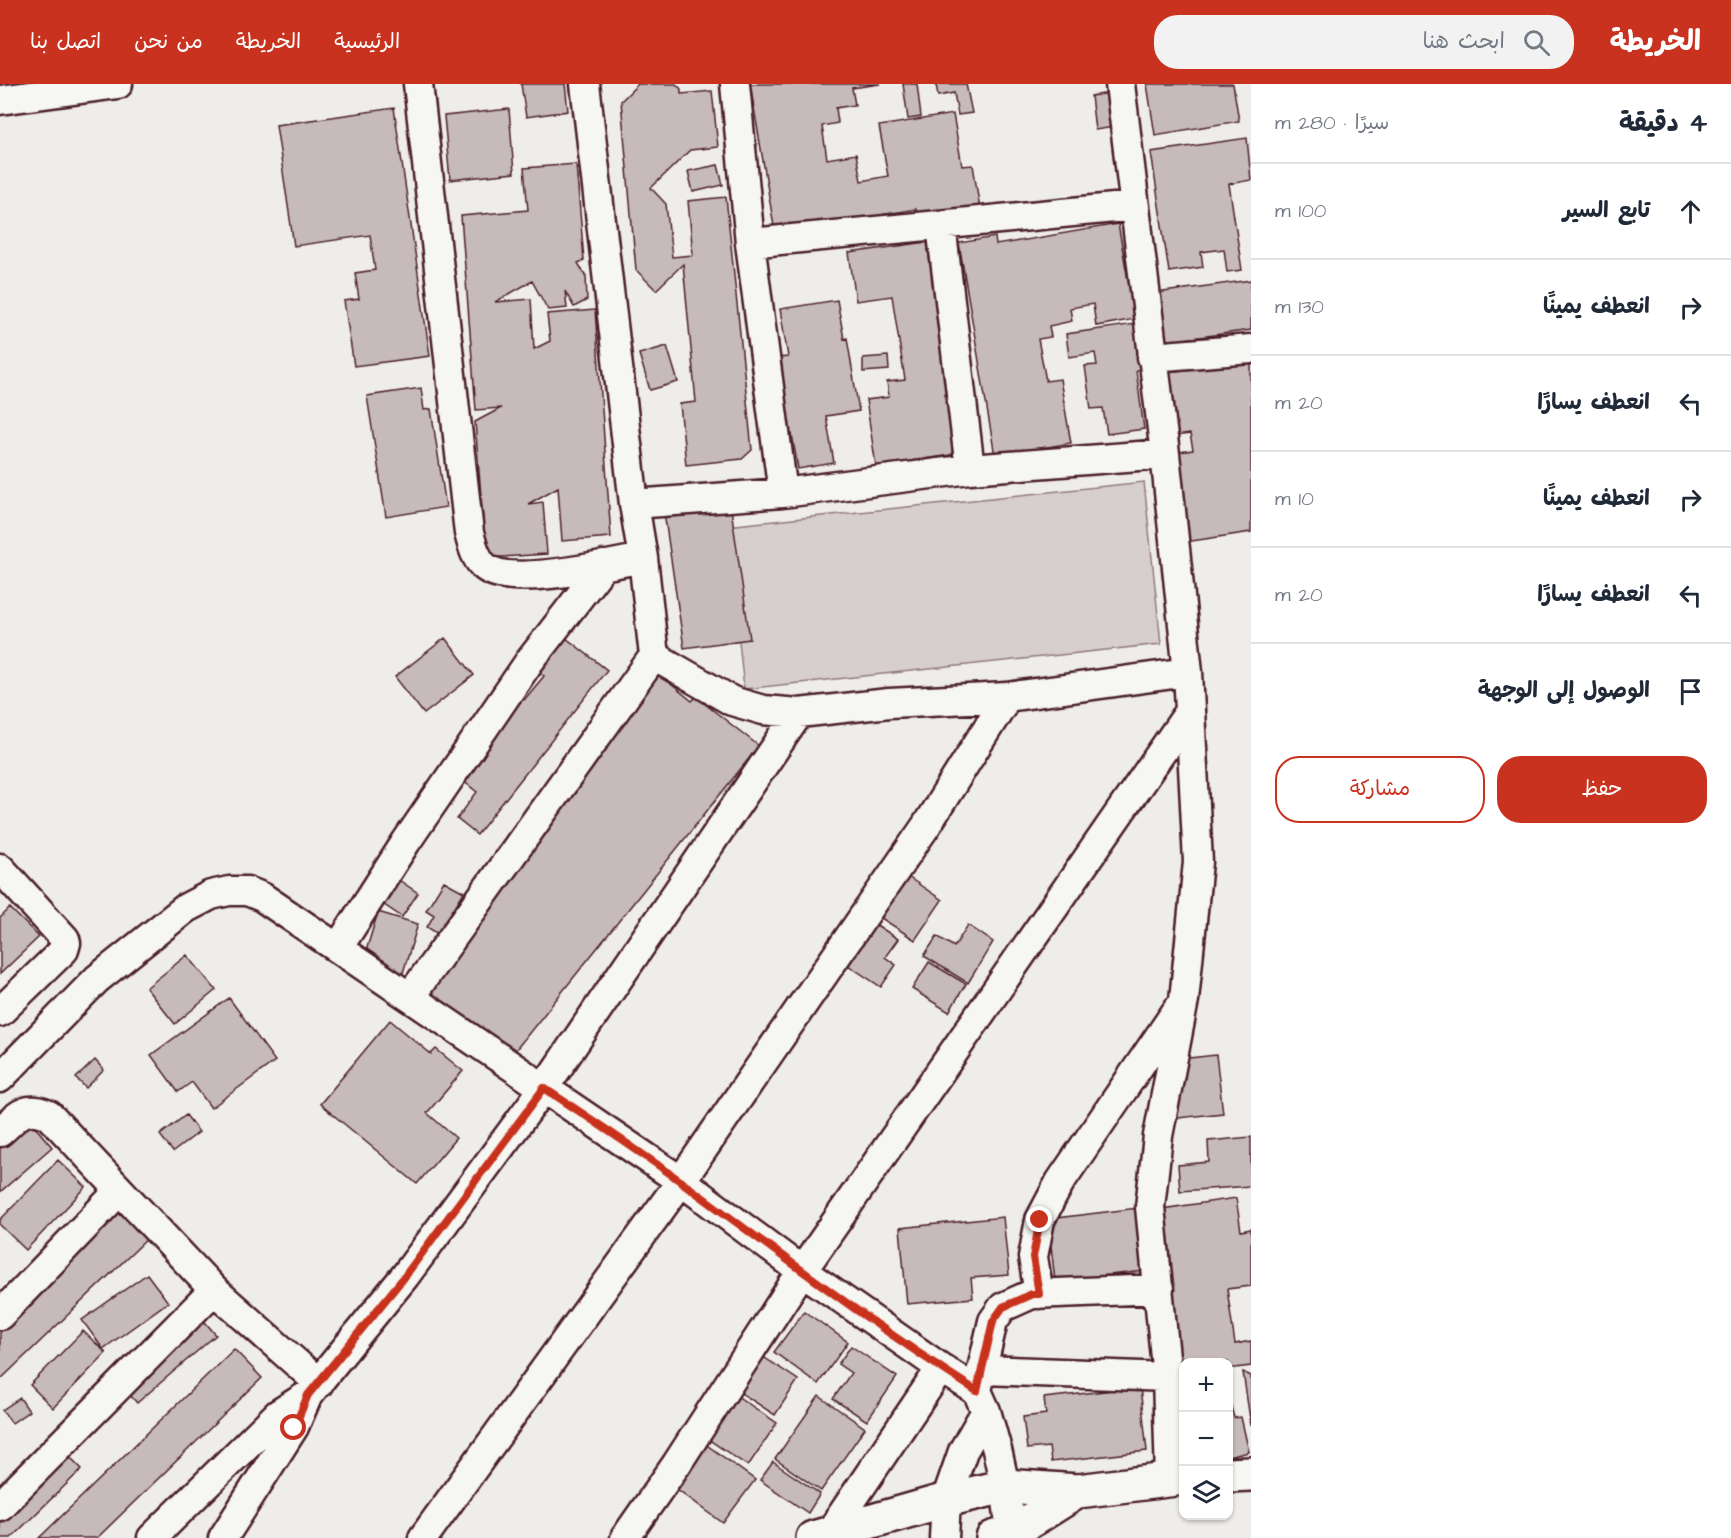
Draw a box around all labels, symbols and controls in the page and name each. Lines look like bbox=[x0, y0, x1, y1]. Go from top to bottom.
search box bbox=[1154, 15, 1574, 69]
text: الخريطة bbox=[1610, 22, 1701, 61]
text: ابحث هنا bbox=[1423, 26, 1505, 57]
icon: search bbox=[1520, 26, 1553, 59]
text: اتصل بنا bbox=[30, 27, 101, 56]
text: من نحن bbox=[134, 27, 203, 56]
text: الخريطة bbox=[236, 27, 301, 56]
text: الرئيسية bbox=[334, 27, 400, 56]
text: 4 دقيقة bbox=[1619, 105, 1707, 141]
text: سيرًا · 280 m bbox=[1275, 109, 1389, 137]
text: تابع السير bbox=[1563, 195, 1650, 226]
icon: ahead bbox=[1674, 195, 1707, 228]
text: 100 m bbox=[1275, 197, 1326, 225]
text: انعطف يمينًا bbox=[1543, 291, 1650, 322]
icon: right bbox=[1674, 291, 1707, 324]
text: 130 m bbox=[1275, 293, 1324, 321]
text: انعطف يسارًا bbox=[1537, 387, 1650, 418]
icon: left bbox=[1674, 387, 1707, 420]
text: 20 m bbox=[1275, 389, 1323, 417]
text: انعطف يمينًا bbox=[1543, 483, 1650, 514]
icon: right bbox=[1674, 483, 1707, 516]
text: 10 m bbox=[1275, 485, 1314, 513]
text: انعطف يسارًا bbox=[1537, 579, 1650, 610]
icon: left bbox=[1674, 579, 1707, 612]
text: 20 m bbox=[1275, 581, 1323, 609]
text: الوصول إلى الوجهة bbox=[1478, 675, 1650, 706]
icon: arrive bbox=[1674, 675, 1707, 708]
button: مشاركة bbox=[1275, 756, 1485, 823]
button: حفظ bbox=[1497, 756, 1707, 823]
route end bbox=[1026, 1206, 1052, 1232]
map controls bbox=[1179, 1358, 1233, 1520]
button: + bbox=[1179, 1358, 1233, 1412]
button: − bbox=[1179, 1412, 1233, 1466]
route start bbox=[280, 1414, 306, 1440]
button: layers bbox=[1179, 1466, 1233, 1520]

